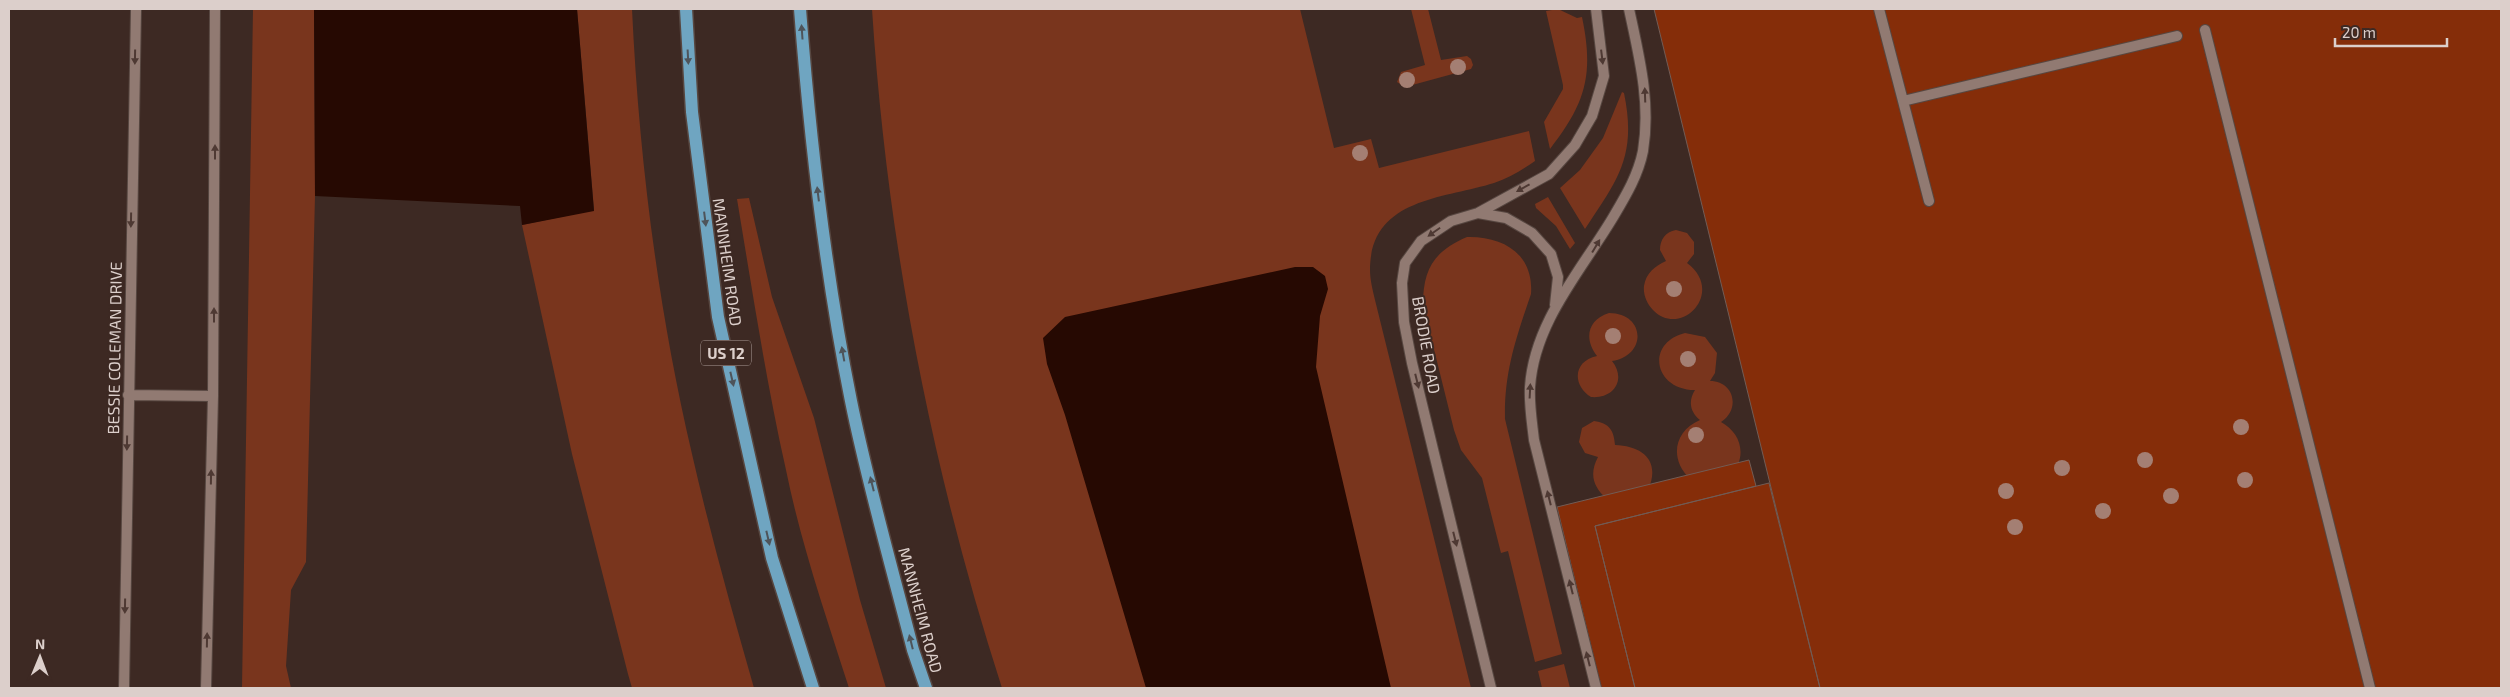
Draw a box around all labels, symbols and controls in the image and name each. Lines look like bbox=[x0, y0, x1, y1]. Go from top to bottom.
scale bar bbox=[2335, 15, 2448, 47]
text: 20 m bbox=[2342, 23, 2376, 41]
one-way arrow bbox=[798, 24, 806, 40]
one-way arrow bbox=[1598, 49, 1606, 65]
one-way arrow bbox=[131, 50, 139, 66]
one-way arrow bbox=[685, 50, 693, 66]
one-way arrow bbox=[1641, 87, 1649, 103]
one-way arrow bbox=[211, 144, 219, 160]
one-way arrow bbox=[1516, 184, 1531, 192]
one-way arrow bbox=[814, 185, 822, 201]
street label: MANNHEIM ROAD bbox=[710, 197, 746, 327]
one-way arrow bbox=[702, 211, 710, 227]
one-way arrow bbox=[127, 212, 135, 228]
one-way arrow bbox=[1427, 227, 1441, 237]
one-way arrow bbox=[1591, 239, 1600, 252]
street label: BESSIE COLEMAN DRIVE bbox=[103, 262, 125, 434]
street label: BRODIE ROAD bbox=[1409, 295, 1445, 395]
one-way arrow bbox=[210, 306, 218, 322]
road number: US 12 bbox=[701, 340, 751, 366]
one-way arrow bbox=[838, 346, 846, 362]
one-way arrow bbox=[728, 372, 736, 387]
one-way arrow bbox=[1413, 373, 1421, 388]
one-way arrow bbox=[1526, 383, 1534, 399]
one-way arrow bbox=[123, 436, 131, 452]
one-way arrow bbox=[207, 469, 215, 485]
one-way arrow bbox=[867, 477, 875, 492]
one-way arrow bbox=[1545, 491, 1553, 506]
one-way arrow bbox=[764, 530, 772, 545]
one-way arrow bbox=[1451, 531, 1459, 546]
street label: MANNHEIM ROAD bbox=[895, 545, 947, 675]
one-way arrow bbox=[1567, 580, 1575, 595]
one-way arrow bbox=[121, 598, 129, 614]
one-way arrow bbox=[203, 631, 211, 647]
north arrow bbox=[15, 632, 65, 682]
text: N bbox=[35, 635, 45, 652]
one-way arrow bbox=[906, 635, 914, 650]
one-way arrow bbox=[1584, 651, 1592, 666]

